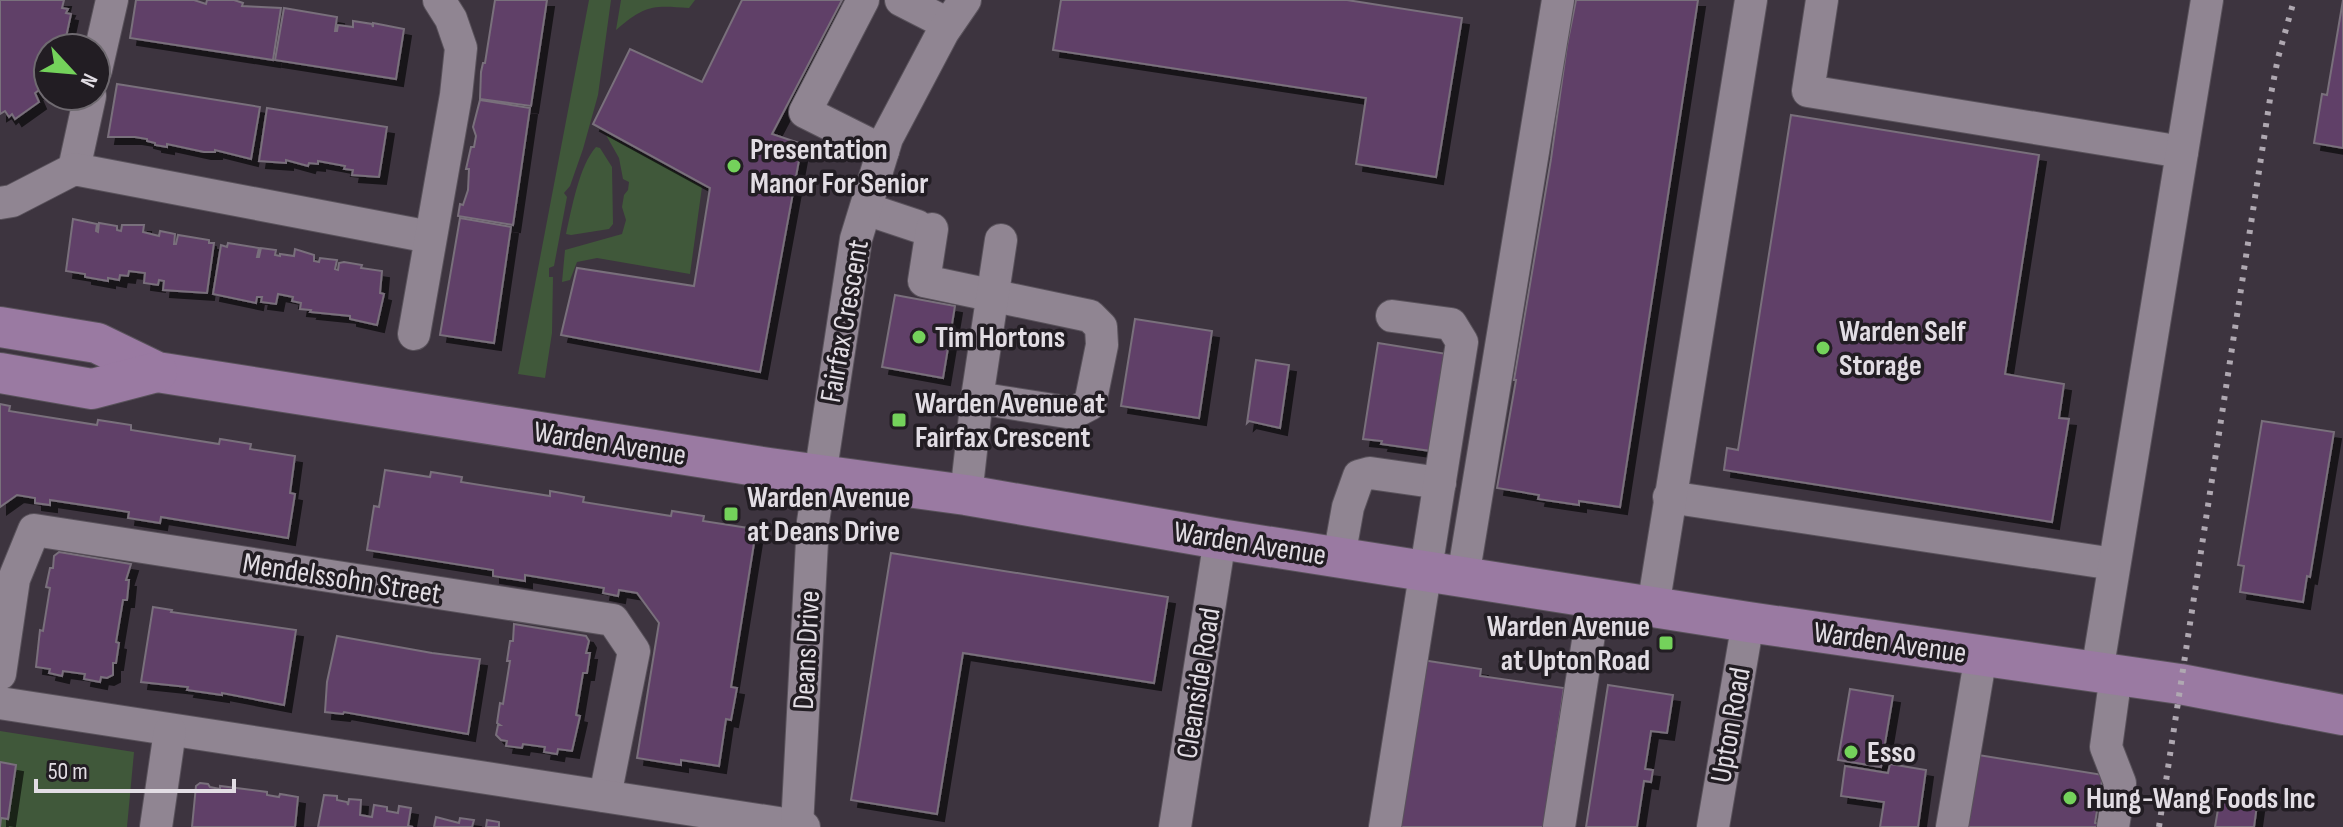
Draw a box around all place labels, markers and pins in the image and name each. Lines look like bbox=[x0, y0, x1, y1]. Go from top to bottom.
place label: Presentation Manor For Senior bbox=[750, 132, 929, 202]
marker: Presentation Manor For Senior bbox=[725, 157, 743, 175]
place label: Warden Self Storage bbox=[1839, 314, 1967, 384]
place label: Tim Hortons bbox=[935, 320, 1065, 356]
marker: Tim Hortons bbox=[910, 328, 928, 346]
marker: Warden Self Storage bbox=[1814, 339, 1832, 357]
place label: Warden Avenue at Fairfax Crescent bbox=[915, 386, 1105, 456]
marker: Warden Avenue at Fairfax Crescent bbox=[890, 411, 908, 429]
place label: Warden Avenue at Deans Drive bbox=[747, 480, 910, 550]
marker: Warden Avenue at Deans Drive bbox=[722, 505, 740, 523]
place label: Warden Avenue at Upton Road bbox=[1487, 609, 1650, 679]
marker: Warden Avenue at Upton Road bbox=[1657, 634, 1675, 652]
place label: Esso bbox=[1867, 735, 1916, 771]
marker: Esso bbox=[1842, 743, 1860, 761]
place label: Hung-Wang Foods Inc bbox=[2086, 781, 2316, 817]
marker: Hung-Wang Foods Inc bbox=[2061, 789, 2079, 807]

